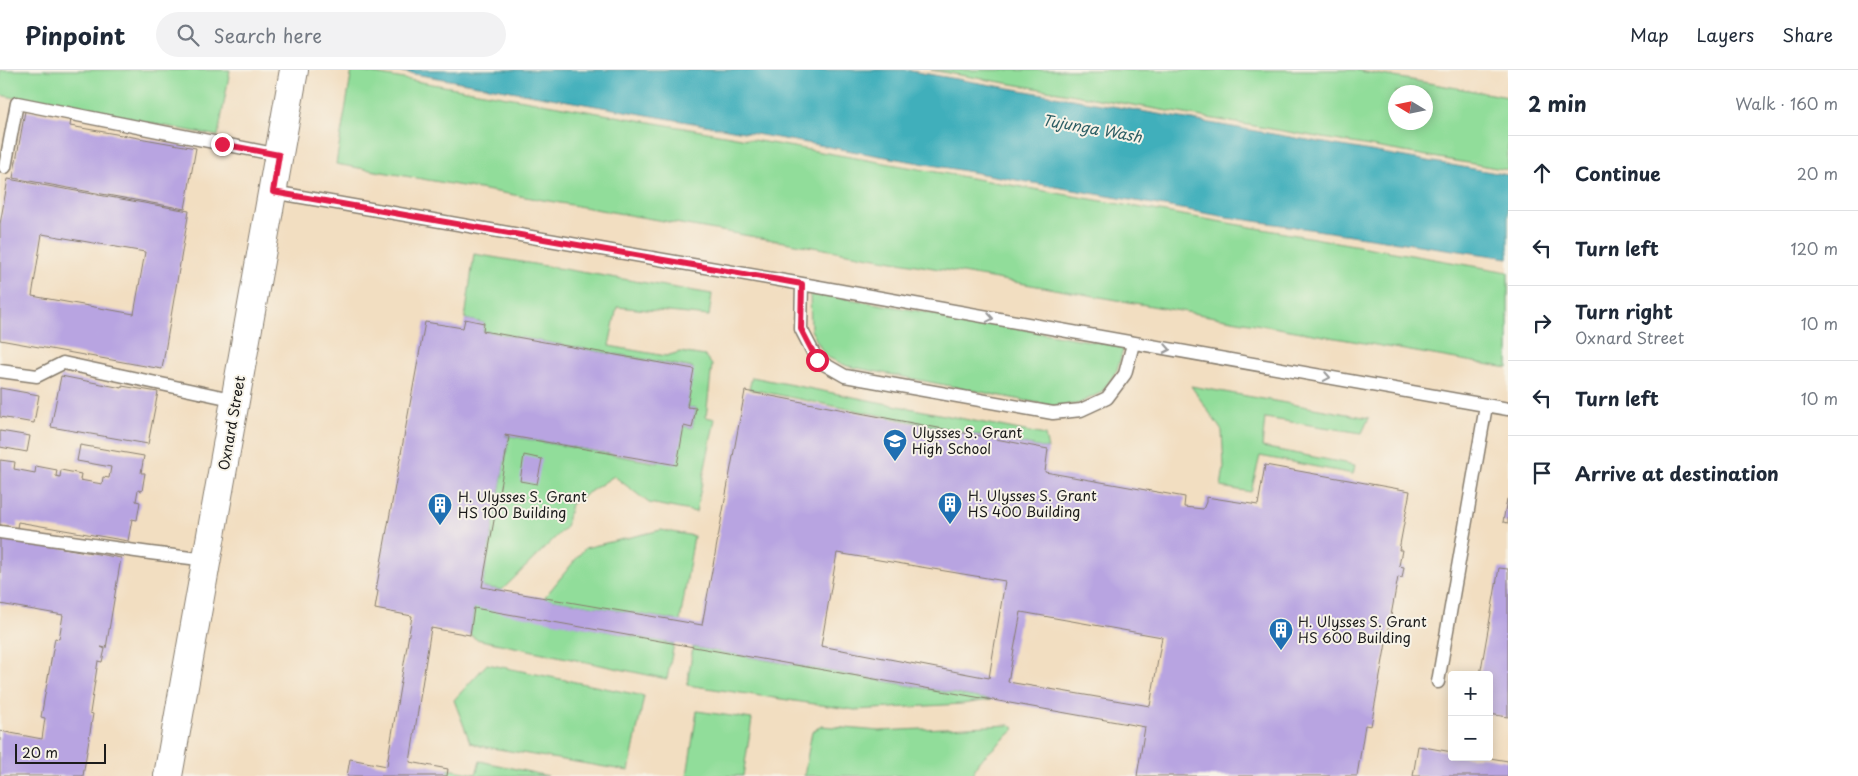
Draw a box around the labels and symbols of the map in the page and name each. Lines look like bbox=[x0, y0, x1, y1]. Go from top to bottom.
north arrow bbox=[1388, 85, 1433, 130]
water label: Tujunga Wash bbox=[1041, 107, 1144, 148]
route end bbox=[211, 133, 234, 156]
one-way arrow bbox=[985, 312, 994, 322]
one-way arrow bbox=[1162, 344, 1171, 354]
route start bbox=[806, 349, 829, 372]
one-way arrow bbox=[1322, 372, 1331, 382]
street label: Oxnard Street bbox=[213, 374, 250, 472]
place label: Ulysses S. Grant High School bbox=[912, 422, 1022, 459]
school or university icon: Ulysses S. Grant High School bbox=[882, 428, 908, 462]
place label: H. Ulysses S. Grant HS 400 Building bbox=[968, 485, 1097, 522]
place label: H. Ulysses S. Grant HS 100 Building bbox=[458, 486, 587, 523]
building icon: H. Ulysses S. Grant HS 400 Building bbox=[937, 491, 963, 525]
building icon: H. Ulysses S. Grant HS 100 Building bbox=[427, 492, 453, 526]
place label: H. Ulysses S. Grant HS 600 Building bbox=[1298, 611, 1427, 648]
building icon: H. Ulysses S. Grant HS 600 Building bbox=[1268, 617, 1294, 651]
scale bar bbox=[15, 741, 106, 764]

